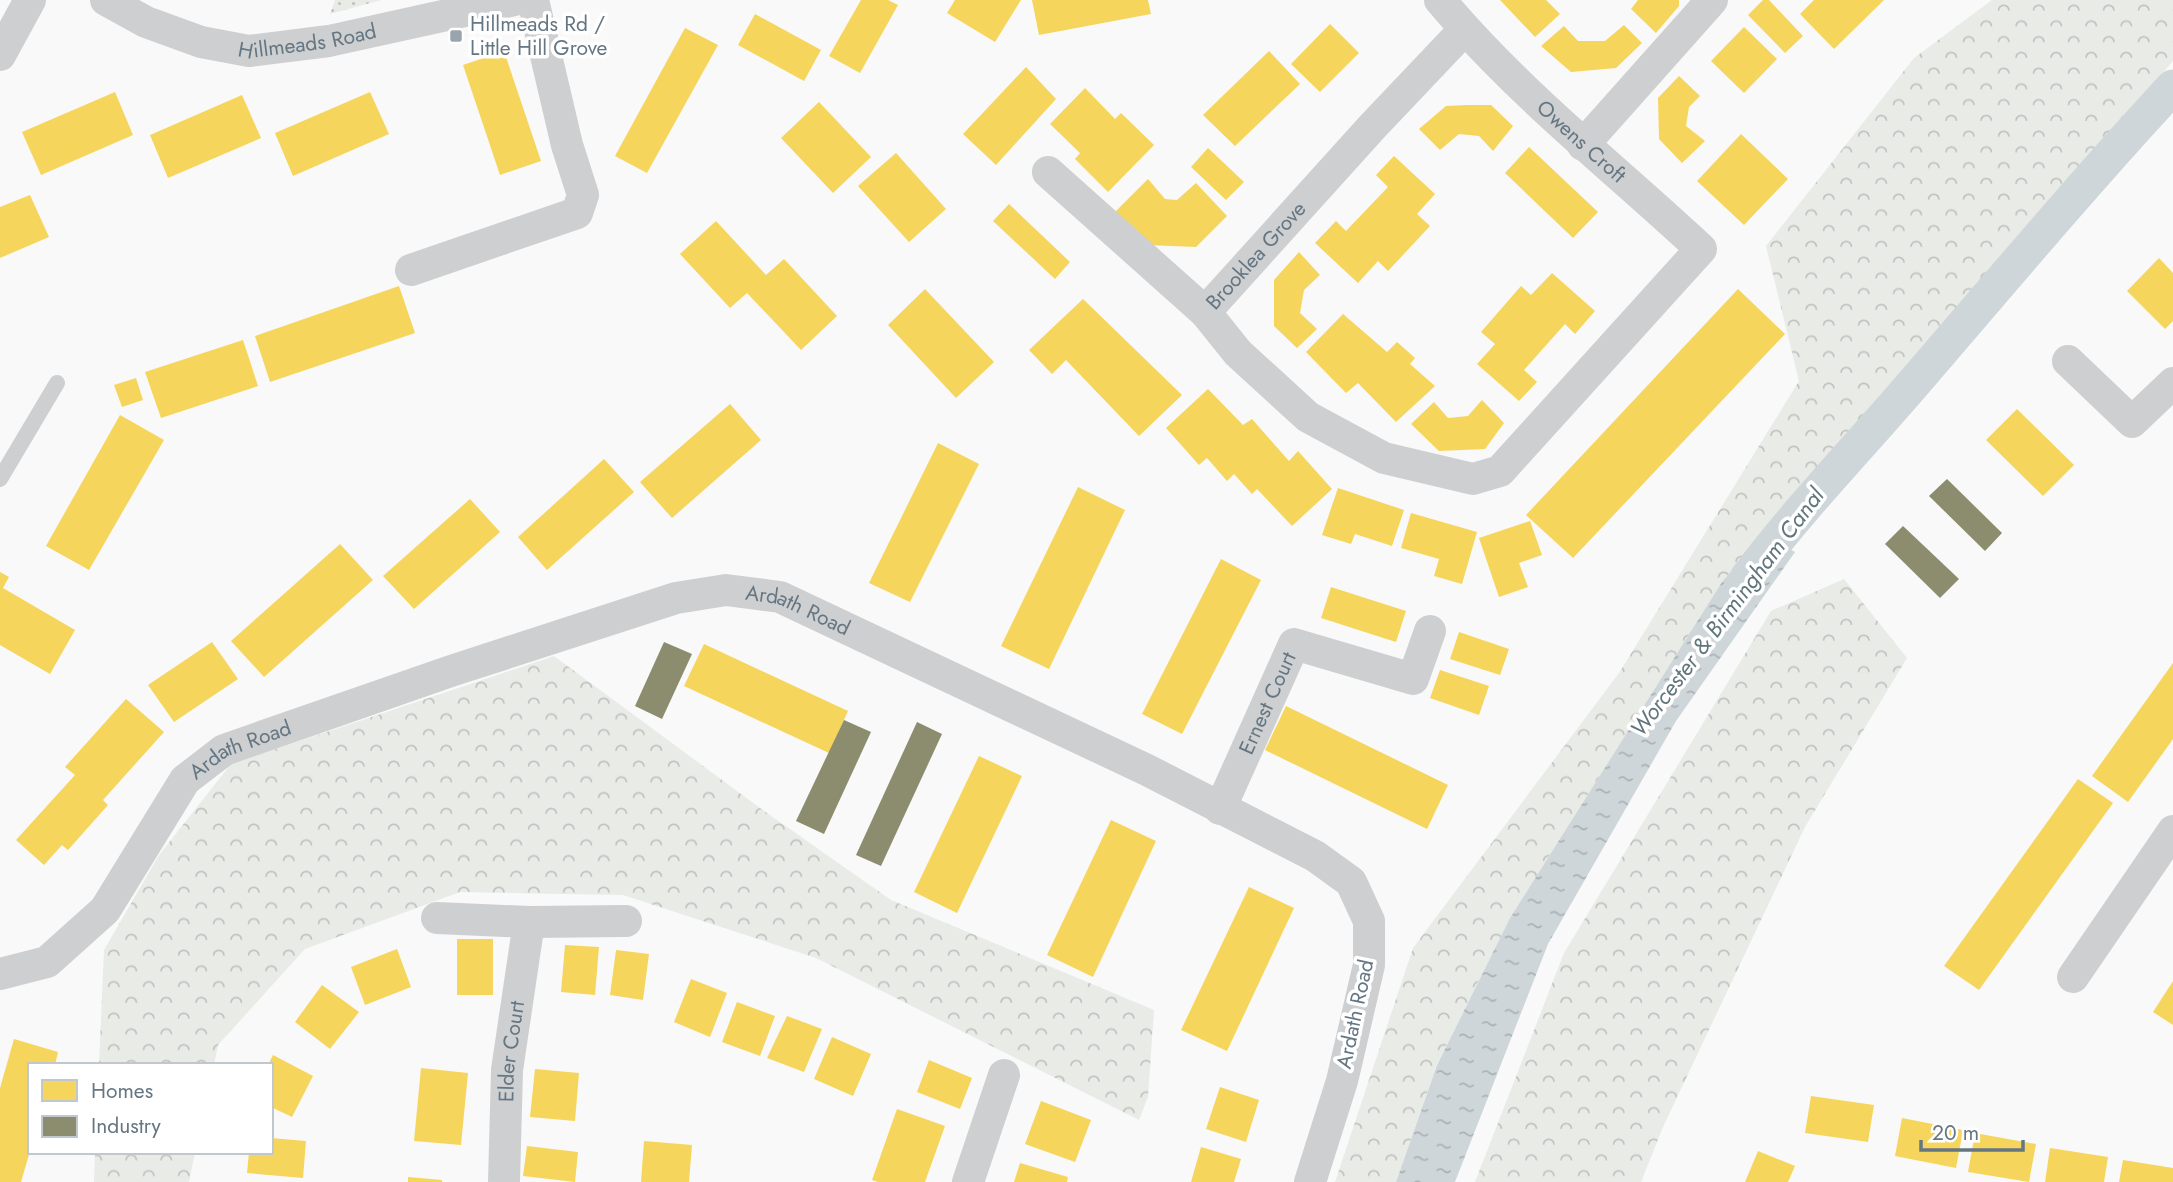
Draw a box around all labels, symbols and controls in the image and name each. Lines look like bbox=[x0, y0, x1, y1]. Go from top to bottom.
place label: Hillmeads Rd / Little Hill Grove bbox=[470, 9, 608, 63]
street label: Hillmeads Road bbox=[236, 16, 379, 67]
marker: Hillmeads Rd / Little Hill Grove bbox=[448, 28, 464, 44]
street label: Owens Croft bbox=[1530, 93, 1633, 190]
street label: Brooklea Grove bbox=[1199, 195, 1313, 316]
water label: Worcester & Birmingham Canal bbox=[1622, 480, 1833, 744]
street label: Ardath Road bbox=[744, 578, 855, 643]
street label: Ernest Court bbox=[1231, 647, 1304, 759]
street label: Ardath Road bbox=[183, 713, 295, 787]
street label: Ardath Road bbox=[1329, 957, 1381, 1071]
street label: Elder Court bbox=[491, 999, 532, 1102]
legend bbox=[28, 1063, 273, 1154]
text: Homes bbox=[91, 1076, 153, 1106]
scale bar bbox=[1921, 1108, 2022, 1152]
text: Industry bbox=[91, 1111, 162, 1141]
text: 20 m bbox=[1932, 1118, 1979, 1148]

